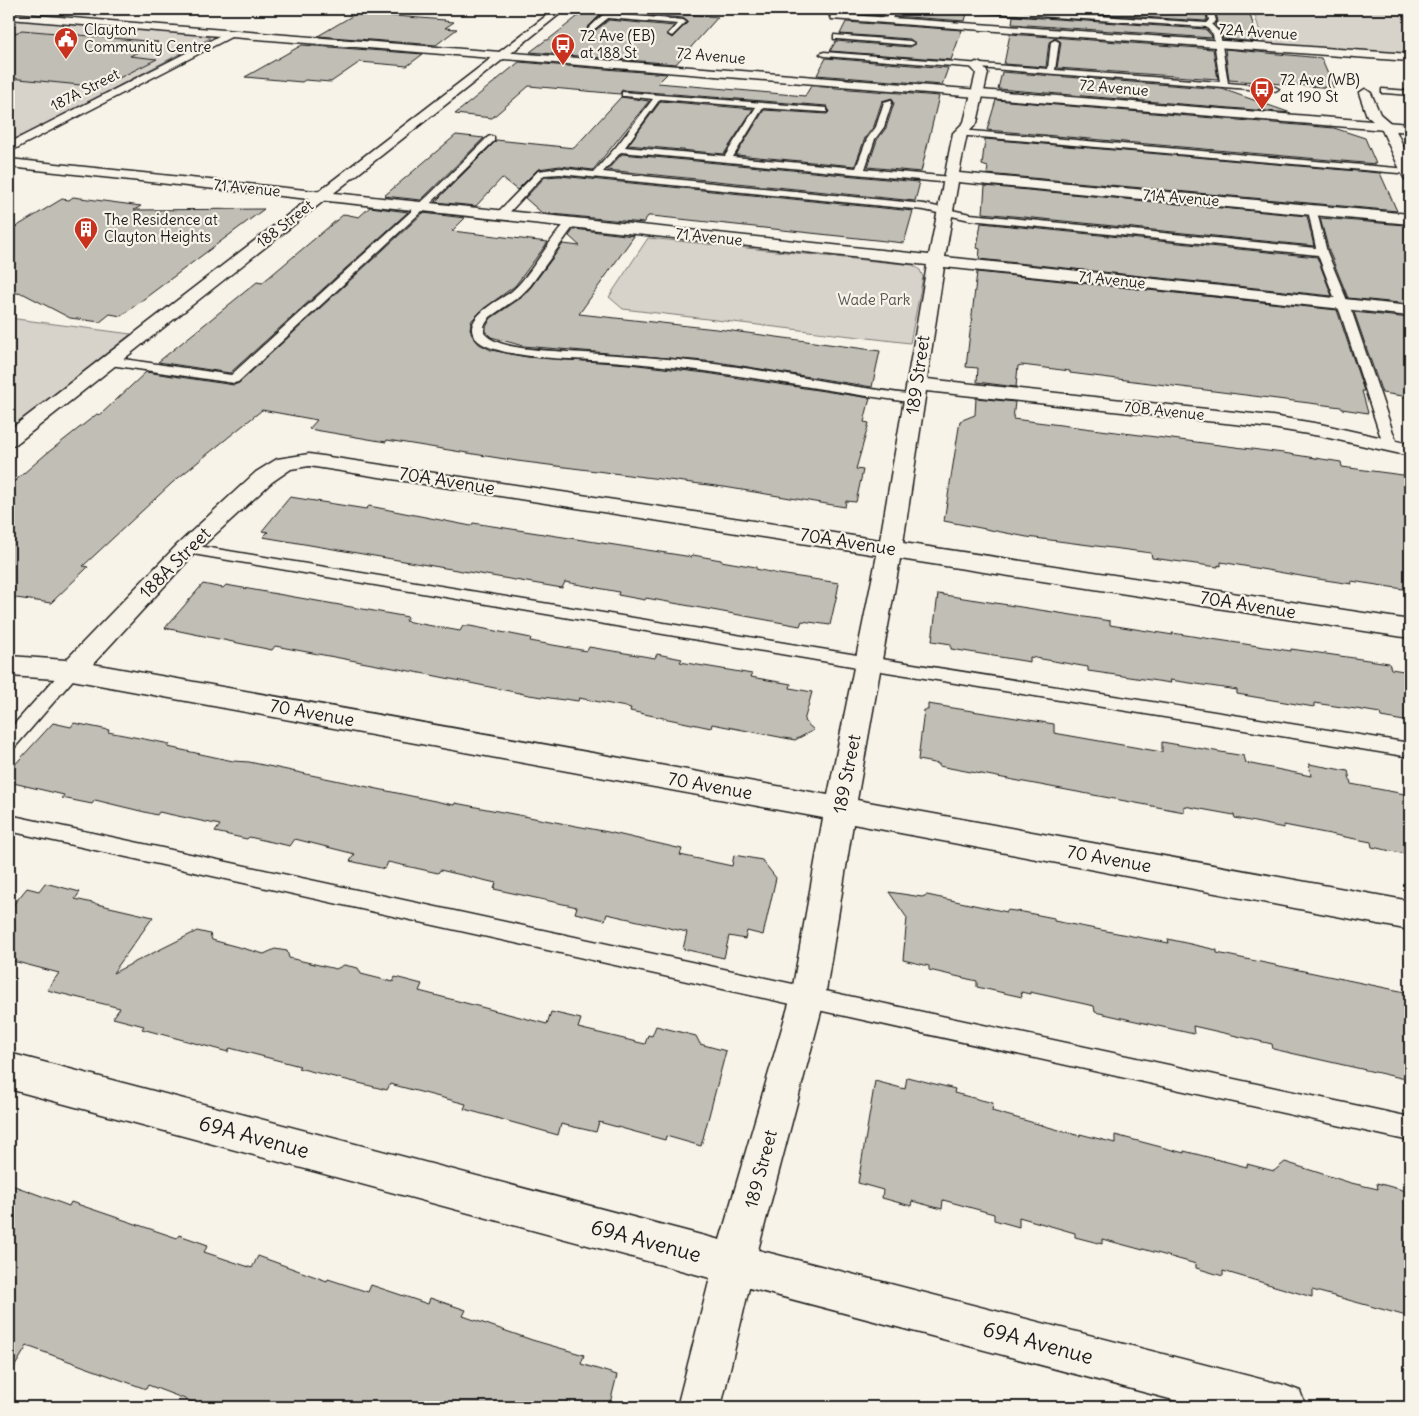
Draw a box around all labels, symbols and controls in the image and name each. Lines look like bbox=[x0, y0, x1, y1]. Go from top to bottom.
street label: 72A Avenue bbox=[1218, 19, 1298, 44]
place label: Clayton Community Centre bbox=[84, 20, 211, 56]
public building icon: Clayton Community Centre bbox=[53, 26, 79, 60]
place label: 72 Ave (EB) at 188 St bbox=[580, 26, 655, 62]
bus stop icon: 72 Ave (EB) at 188 St bbox=[550, 32, 576, 66]
street label: 72 Avenue bbox=[676, 43, 746, 68]
street label: 187A Street bbox=[47, 64, 122, 115]
place label: 72 Ave (WB) at 190 St bbox=[1280, 70, 1360, 106]
street label: 72 Avenue bbox=[1079, 75, 1149, 100]
bus stop icon: 72 Ave (WB) at 190 St bbox=[1249, 76, 1275, 110]
street label: 71 Avenue bbox=[213, 175, 281, 200]
street label: 71A Avenue bbox=[1142, 185, 1220, 210]
street label: 188 Street bbox=[253, 196, 317, 252]
place label: The Residence at Clayton Heights bbox=[104, 210, 218, 246]
building icon: The Residence at Clayton Heights bbox=[73, 216, 99, 250]
street label: 71 Avenue bbox=[675, 224, 743, 249]
street label: 71 Avenue bbox=[1078, 267, 1146, 292]
park label: Wade Park bbox=[837, 290, 911, 309]
street label: 189 Street bbox=[901, 334, 934, 416]
street label: 70B Avenue bbox=[1123, 397, 1205, 424]
street label: 70A Avenue bbox=[397, 462, 497, 499]
street label: 188A Street bbox=[134, 522, 215, 603]
street label: 70A Avenue bbox=[798, 523, 898, 560]
street label: 70A Avenue bbox=[1198, 586, 1298, 623]
street label: 70 Avenue bbox=[268, 694, 356, 731]
street label: 189 Street bbox=[828, 732, 865, 815]
street label: 70 Avenue bbox=[666, 767, 754, 804]
street label: 70 Avenue bbox=[1065, 840, 1153, 877]
street label: 69A Avenue bbox=[196, 1109, 312, 1164]
street label: 189 Street bbox=[739, 1127, 782, 1211]
street label: 69A Avenue bbox=[588, 1213, 704, 1268]
street label: 69A Avenue bbox=[980, 1315, 1096, 1370]

